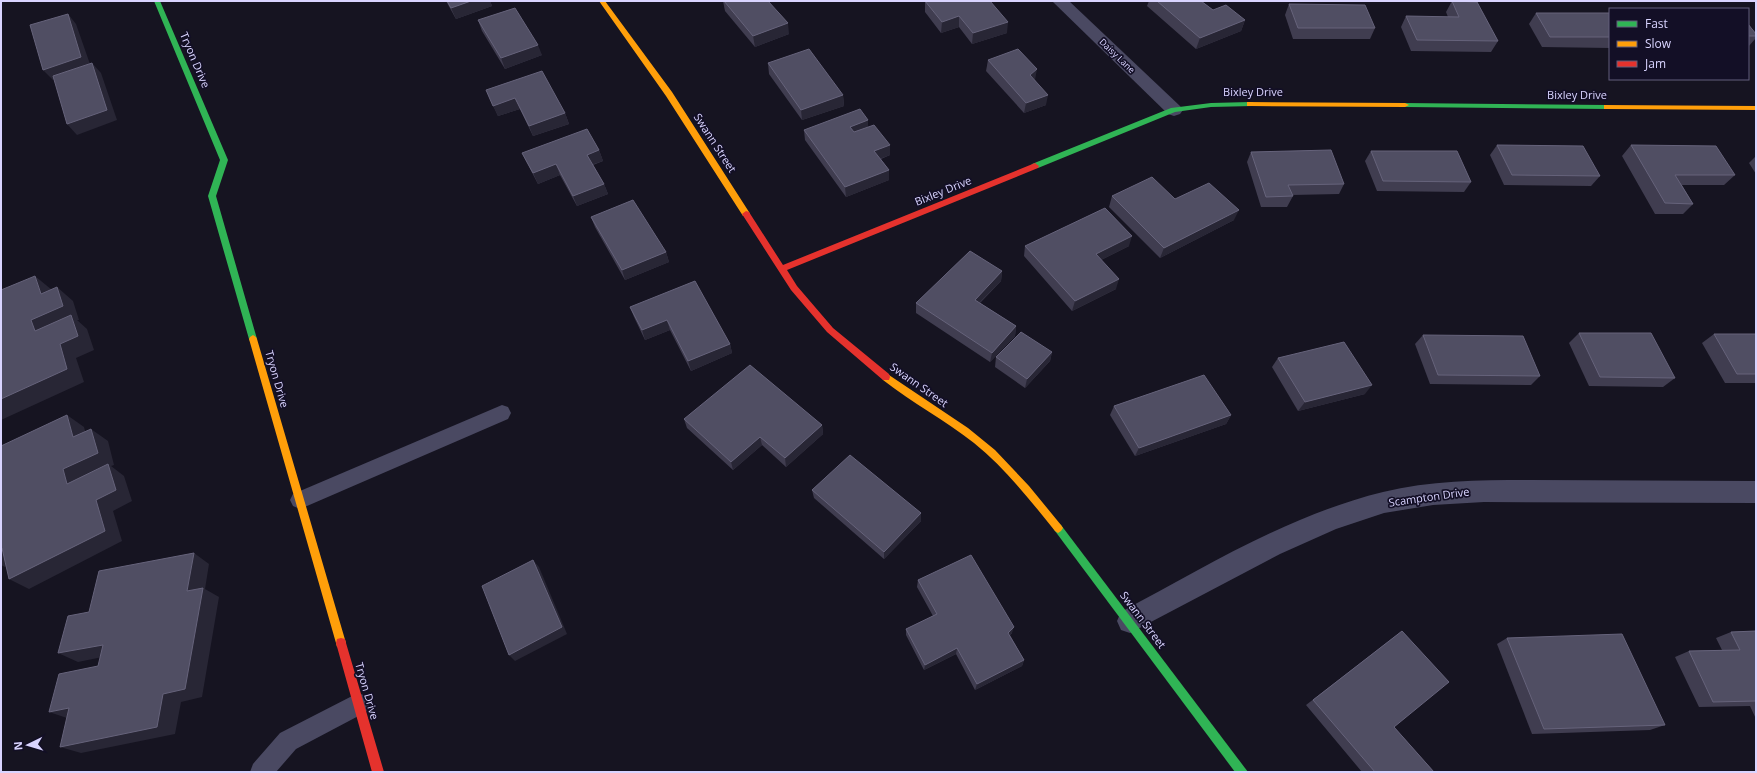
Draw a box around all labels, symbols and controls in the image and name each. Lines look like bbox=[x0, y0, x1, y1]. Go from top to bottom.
legend bbox=[1609, 8, 1749, 80]
text: Fast bbox=[1645, 15, 1668, 32]
street label: Tryon Drive bbox=[177, 30, 214, 90]
street label: Daisy Lane bbox=[1097, 35, 1138, 76]
text: Slow bbox=[1645, 35, 1672, 52]
text: Jam bbox=[1644, 55, 1666, 72]
street label: Bixley Drive bbox=[1223, 84, 1283, 99]
street label: Bixley Drive bbox=[1547, 87, 1607, 102]
street label: Swann Street bbox=[691, 110, 740, 175]
street label: Bixley Drive bbox=[912, 172, 973, 209]
street label: Tryon Drive bbox=[262, 348, 293, 409]
street label: Swann Street bbox=[887, 359, 951, 410]
street label: Scampton Drive bbox=[1388, 483, 1470, 510]
street label: Swann Street bbox=[1117, 588, 1170, 651]
street label: Tryon Drive bbox=[352, 660, 383, 721]
north arrow bbox=[8, 725, 48, 765]
text: N bbox=[10, 741, 25, 751]

